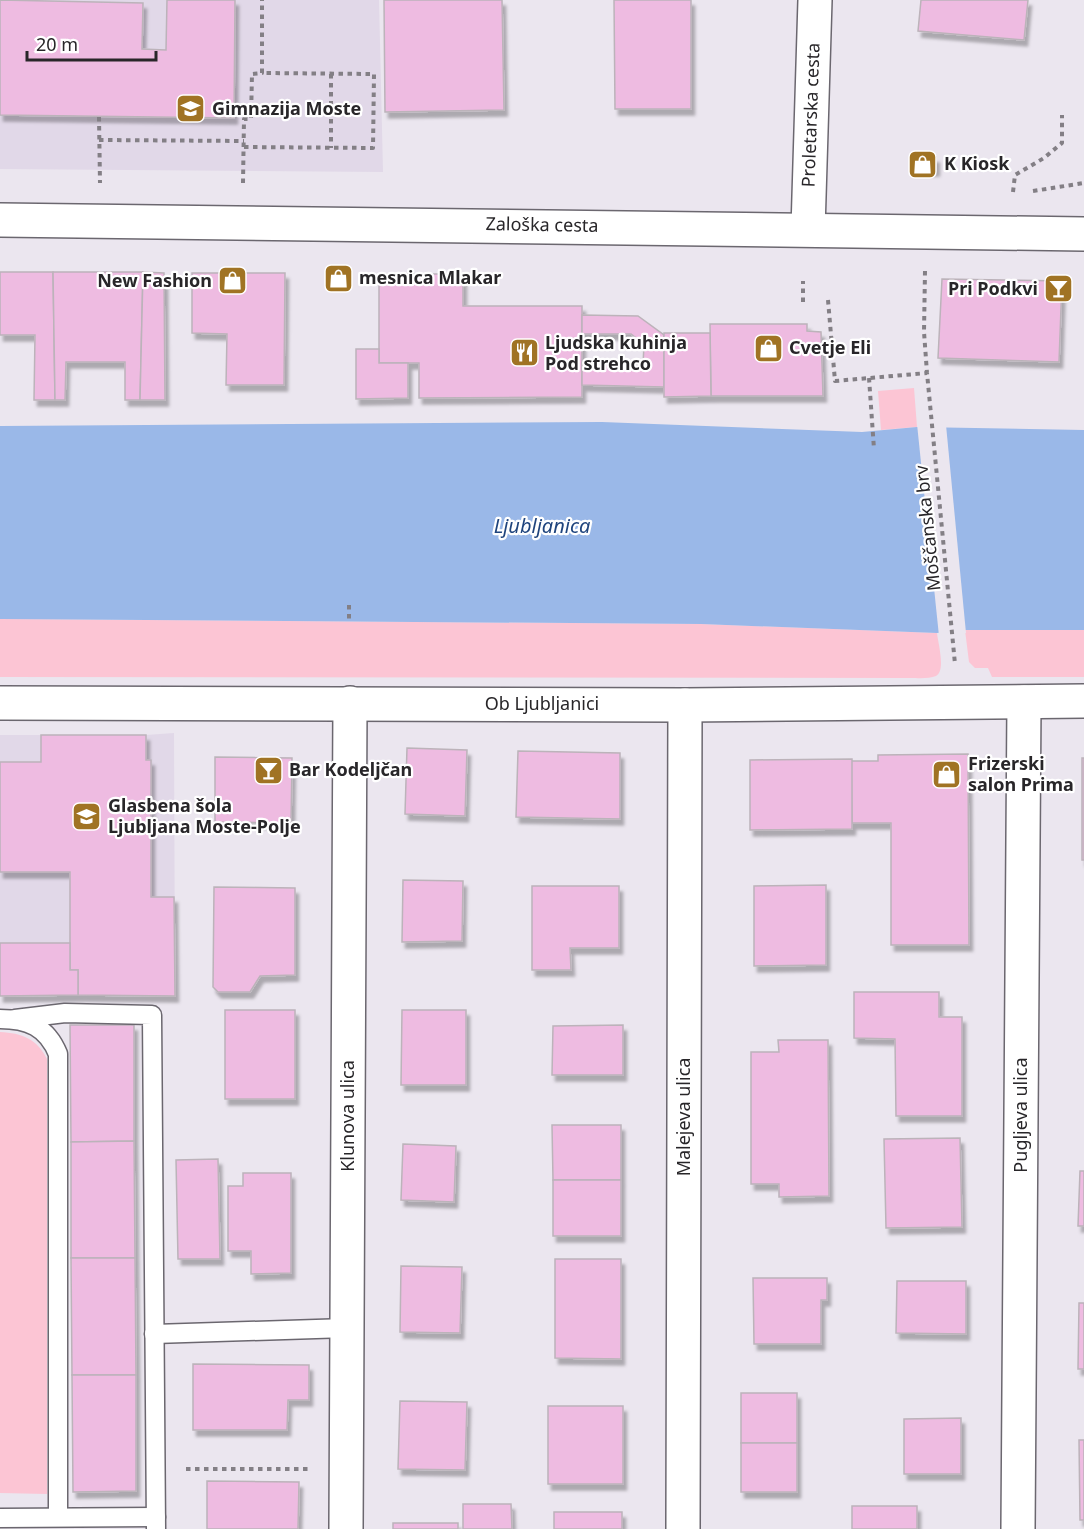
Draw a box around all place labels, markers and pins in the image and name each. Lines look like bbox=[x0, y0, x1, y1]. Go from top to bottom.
school or university icon: Gimnazija Moste bbox=[175, 93, 207, 125]
place label: Gimnazija Moste bbox=[212, 96, 361, 120]
shop icon: K Kiosk bbox=[907, 148, 939, 180]
place label: K Kiosk bbox=[944, 151, 1010, 175]
shop icon: mesnica Mlakar bbox=[322, 262, 354, 294]
shop icon: New Fashion bbox=[217, 265, 249, 297]
place label: mesnica Mlakar bbox=[359, 265, 501, 289]
place label: New Fashion bbox=[97, 268, 212, 292]
bar icon: Pri Podkvi bbox=[1043, 273, 1075, 305]
place label: Pri Podkvi bbox=[948, 276, 1038, 300]
place label: Ljudska kuhinja Pod strehco bbox=[545, 330, 687, 375]
shop icon: Cvetje Eli bbox=[752, 332, 784, 364]
place label: Cvetje Eli bbox=[789, 335, 871, 359]
restaurant icon: Ljudska kuhinja Pod strehco bbox=[508, 337, 540, 369]
place label: Frizerski salon Prima bbox=[968, 751, 1074, 796]
bar icon: Bar Kodeljčan bbox=[252, 754, 284, 786]
place label: Bar Kodeljčan bbox=[289, 757, 412, 781]
shop icon: Frizerski salon Prima bbox=[931, 758, 963, 790]
place label: Glasbena šola Ljubljana Moste-Polje bbox=[108, 793, 301, 838]
school or university icon: Glasbena šola Ljubljana Moste-Polje bbox=[71, 800, 103, 832]

